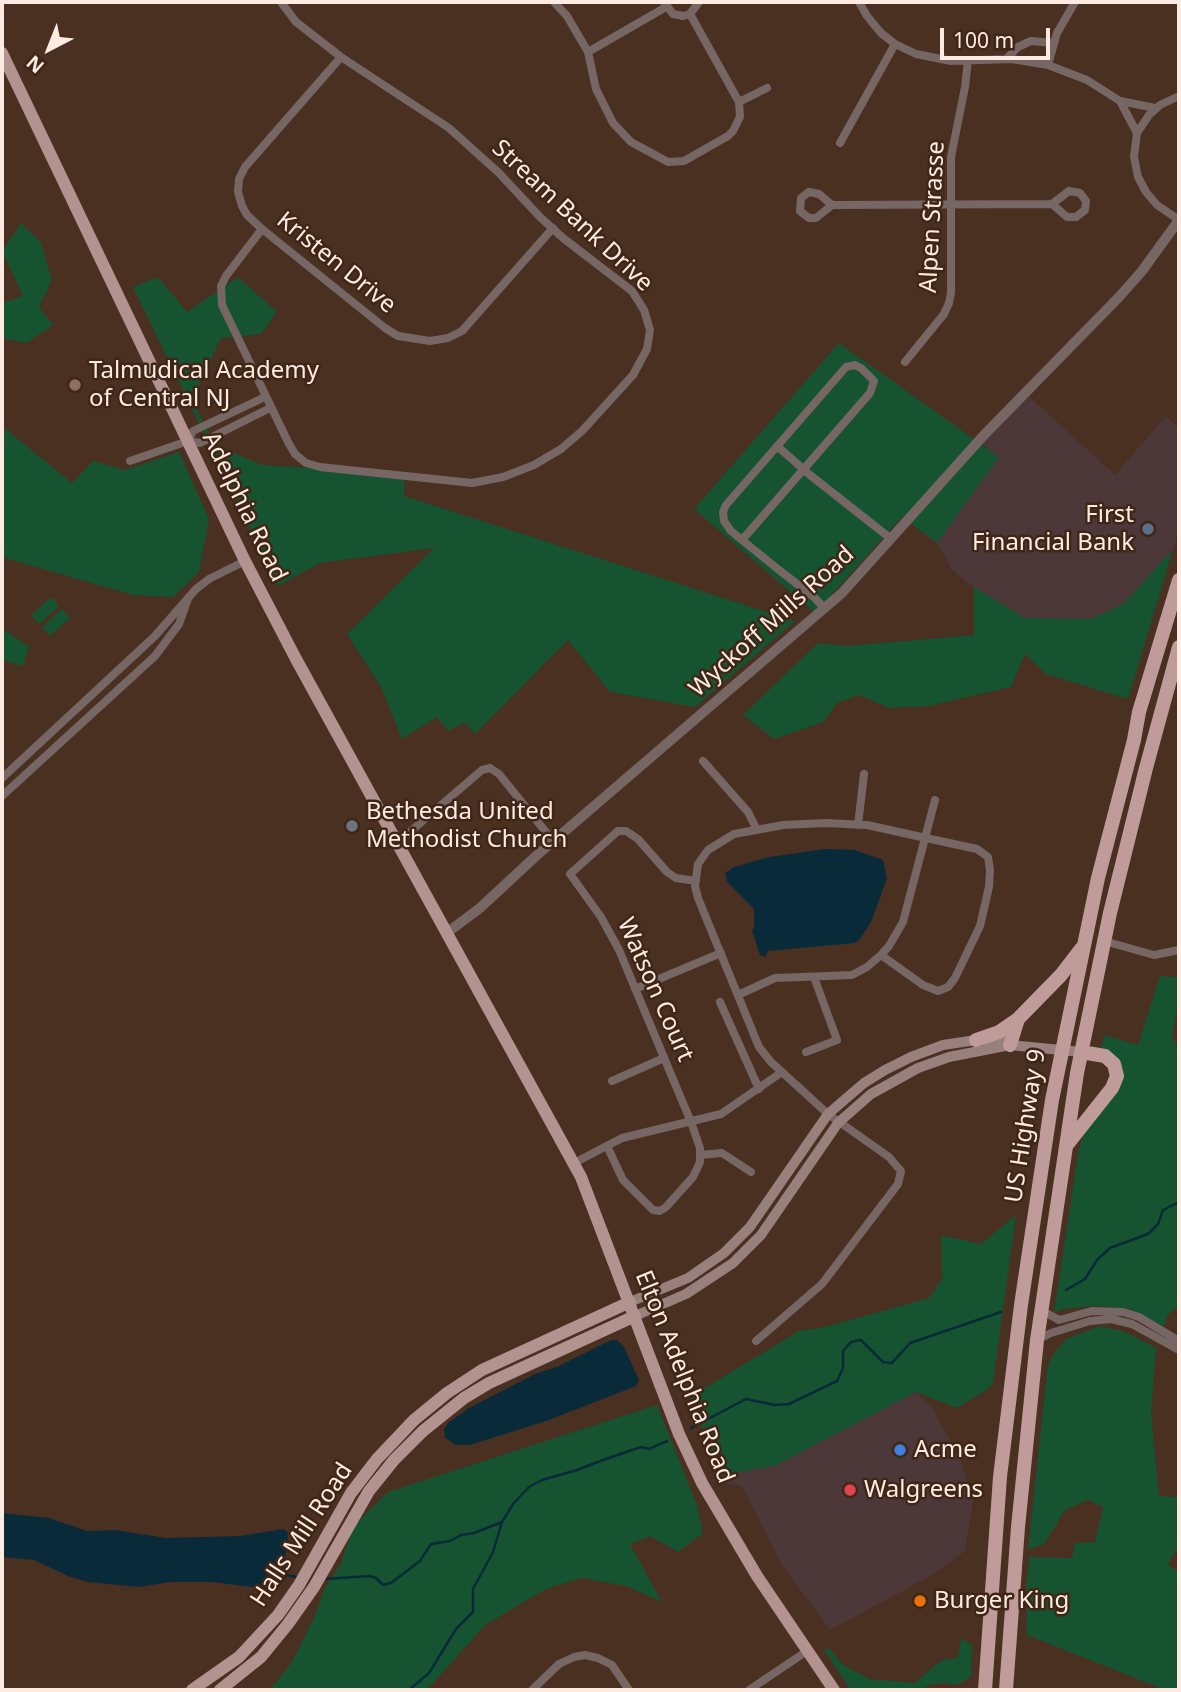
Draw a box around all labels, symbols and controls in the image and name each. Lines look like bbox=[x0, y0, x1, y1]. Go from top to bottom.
north arrow bbox=[14, 14, 84, 84]
scale bar bbox=[943, 14, 1053, 58]
text: 100 m bbox=[953, 26, 1014, 54]
text: N bbox=[21, 50, 49, 79]
street label: Stream Bank Drive bbox=[486, 134, 658, 298]
street label: Alpen Strasse bbox=[915, 140, 951, 294]
street label: Kristen Drive bbox=[271, 206, 401, 320]
place label: Talmudical Academy of Central NJ bbox=[89, 357, 319, 413]
marker: Talmudical Academy of Central NJ bbox=[67, 377, 83, 393]
street label: Adelphia Road bbox=[195, 427, 293, 587]
place label: First Financial Bank bbox=[972, 501, 1134, 557]
marker: First Financial Bank bbox=[1140, 521, 1156, 537]
street label: Wyckoff Mills Road bbox=[684, 540, 860, 704]
place label: Bethesda United Methodist Church bbox=[366, 798, 567, 854]
marker: Bethesda United Methodist Church bbox=[344, 818, 360, 834]
street label: Watson Court bbox=[610, 914, 700, 1066]
street label: US Highway 9 bbox=[1000, 1047, 1052, 1205]
street label: Elton Adelphia Road bbox=[628, 1266, 740, 1488]
place label: Acme bbox=[914, 1436, 977, 1464]
marker: Acme bbox=[892, 1442, 908, 1458]
street label: Halls Mill Road bbox=[245, 1458, 359, 1612]
place label: Walgreens bbox=[864, 1476, 983, 1504]
marker: Walgreens bbox=[842, 1482, 858, 1498]
place label: Burger King bbox=[934, 1587, 1069, 1615]
marker: Burger King bbox=[912, 1593, 928, 1609]

